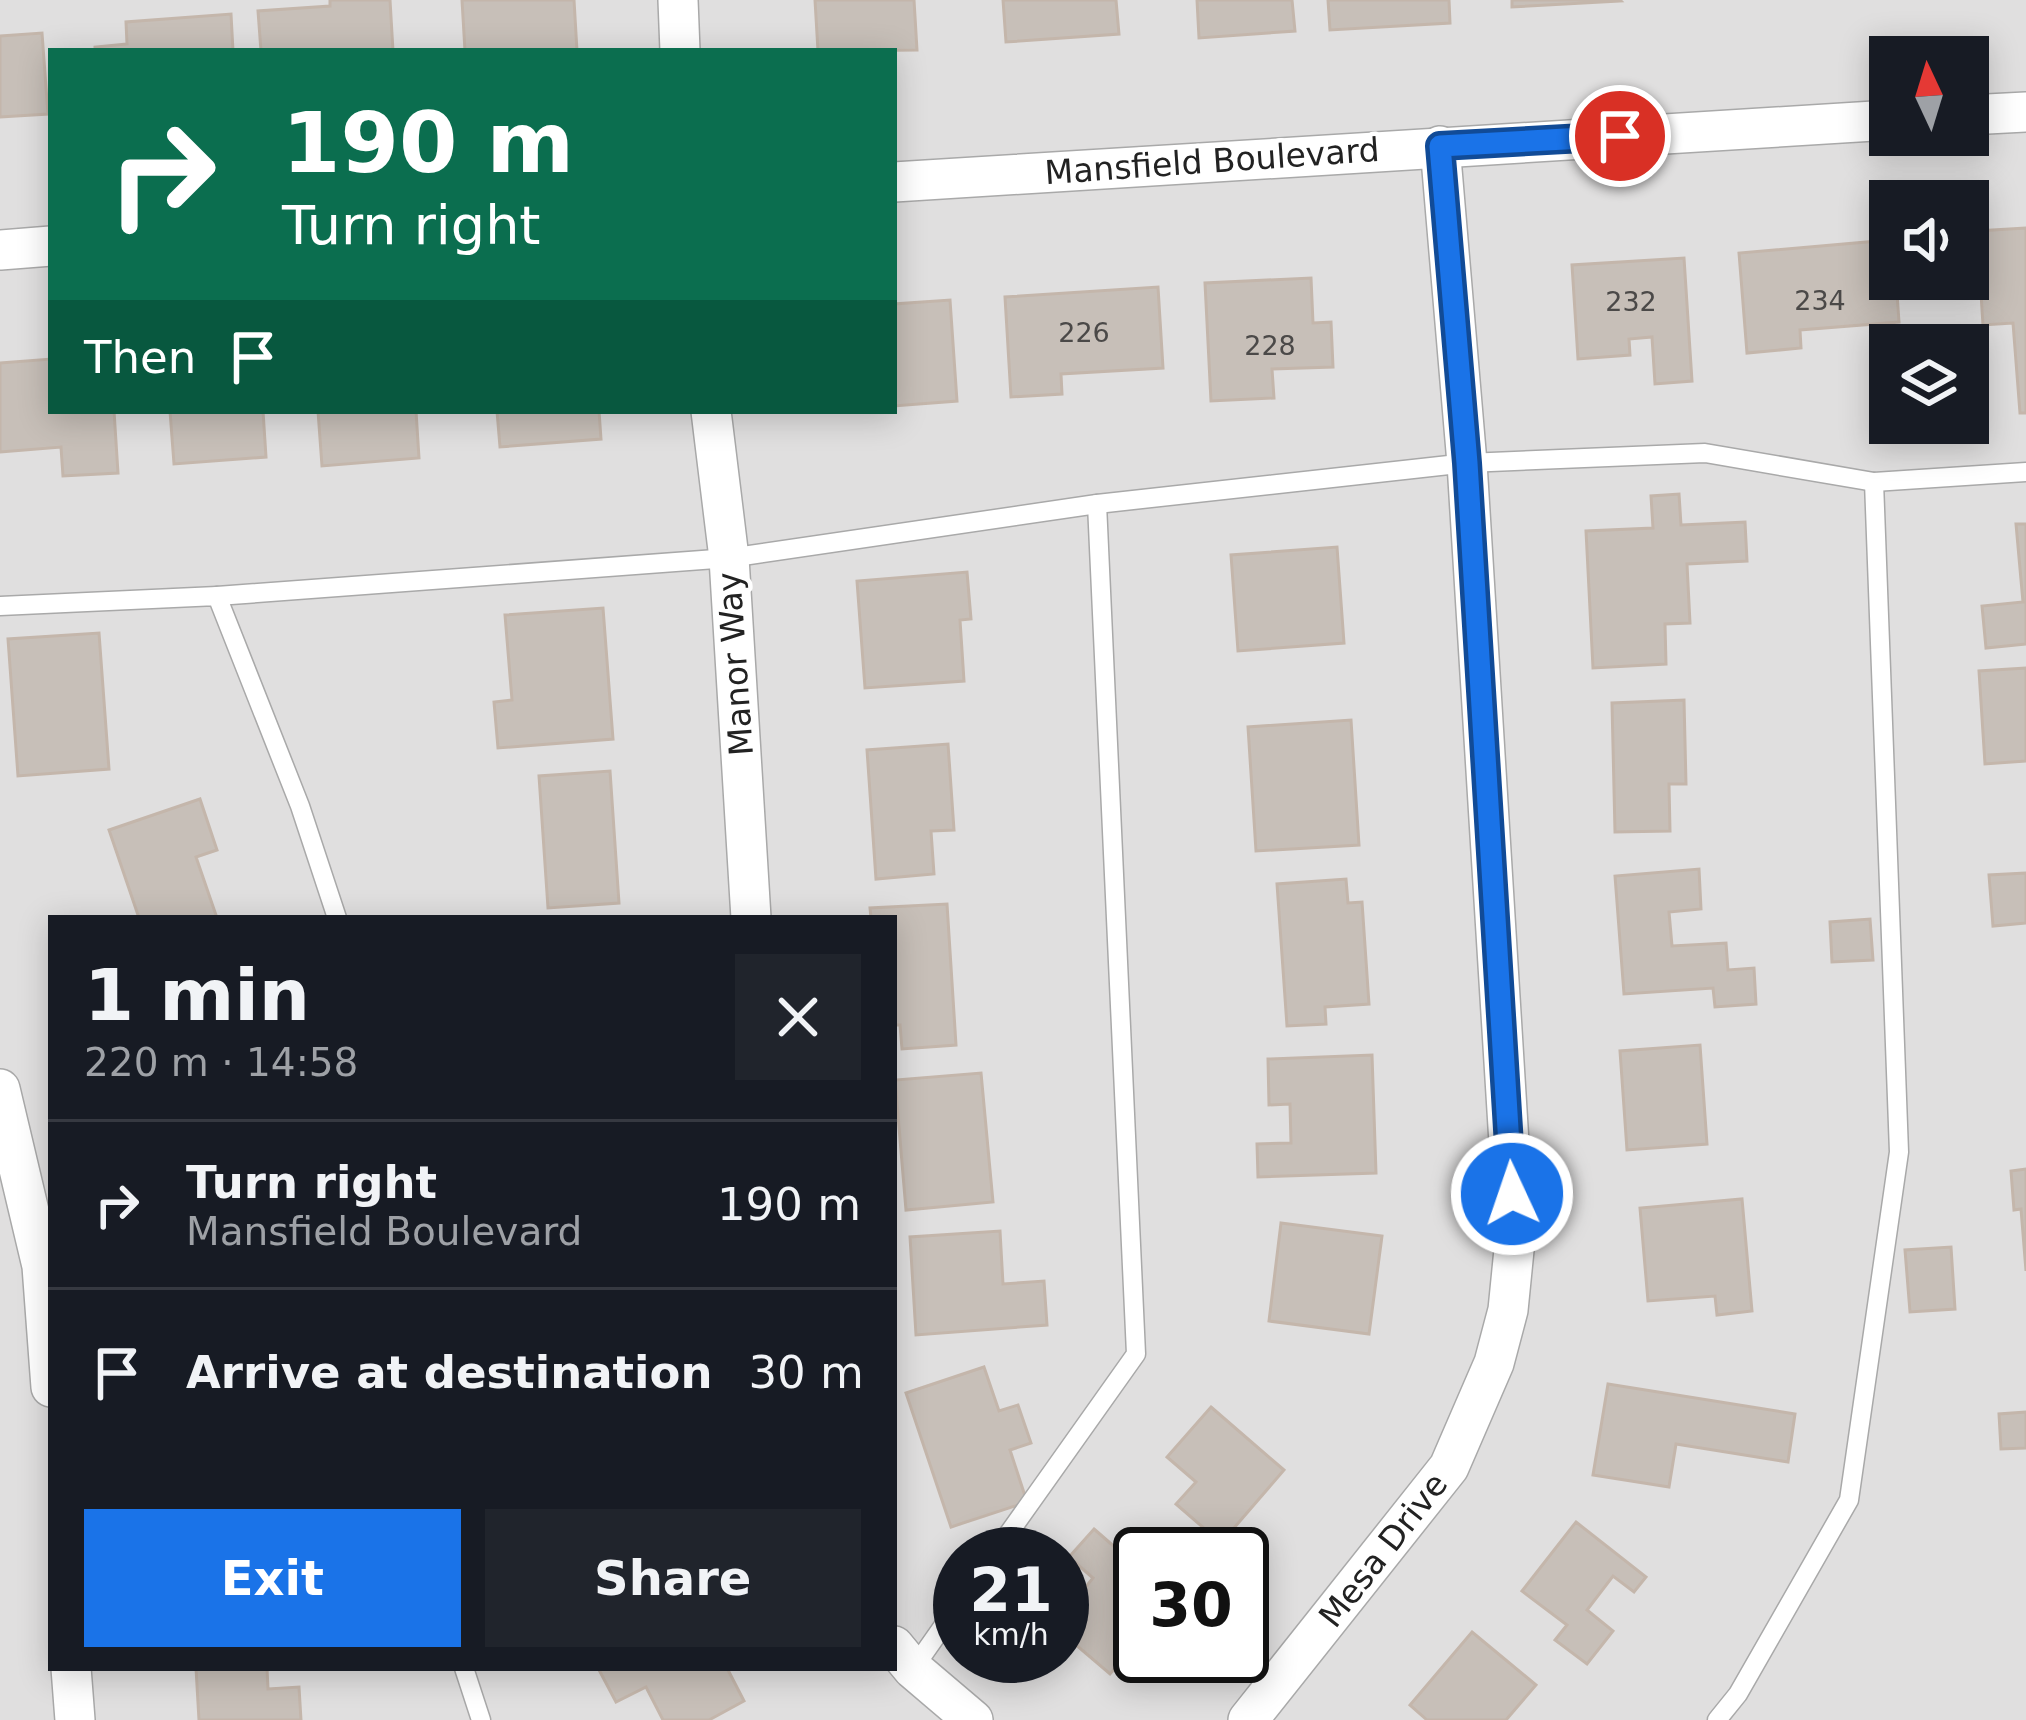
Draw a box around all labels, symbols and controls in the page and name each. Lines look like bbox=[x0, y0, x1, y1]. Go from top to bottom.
north arrow bbox=[1869, 36, 1989, 156]
map controls bbox=[1869, 36, 1989, 444]
pin bbox=[1569, 85, 1671, 187]
text: 190 m bbox=[282, 94, 574, 192]
icon: right bbox=[84, 96, 240, 252]
icon: arrive bbox=[1587, 103, 1653, 169]
street label: Mansfield Boulevard bbox=[1043, 130, 1381, 192]
button: sound bbox=[1869, 180, 1989, 300]
text: Turn right bbox=[282, 194, 541, 257]
house number: 234 bbox=[1794, 285, 1846, 316]
house number: 232 bbox=[1605, 286, 1657, 317]
house number: 226 bbox=[1058, 317, 1110, 348]
icon: arrive bbox=[220, 324, 286, 390]
button: layers bbox=[1869, 324, 1989, 444]
house number: 228 bbox=[1244, 330, 1296, 361]
text: Then bbox=[84, 331, 196, 384]
street label: Manor Way bbox=[709, 571, 761, 757]
text: 1 min bbox=[84, 953, 310, 1037]
button: close bbox=[735, 954, 861, 1080]
text: 220 m · 14:58 bbox=[84, 1040, 358, 1085]
position arrow bbox=[1449, 1131, 1575, 1257]
text: Turn right bbox=[186, 1156, 437, 1209]
icon: right bbox=[84, 1172, 150, 1238]
text: 190 m bbox=[717, 1178, 861, 1231]
text: Mansfield Boulevard bbox=[186, 1209, 582, 1254]
icon: arrive bbox=[84, 1340, 150, 1406]
text: Arrive at destination bbox=[186, 1346, 712, 1399]
text: 30 m bbox=[748, 1346, 864, 1399]
street label: Mesa Drive bbox=[1311, 1465, 1455, 1635]
button: Exit bbox=[84, 1509, 461, 1647]
button: Share bbox=[485, 1509, 861, 1647]
speed limit sign: 30 bbox=[1113, 1527, 1269, 1683]
text: 21 bbox=[969, 1555, 1053, 1625]
text: km/h bbox=[973, 1617, 1049, 1652]

